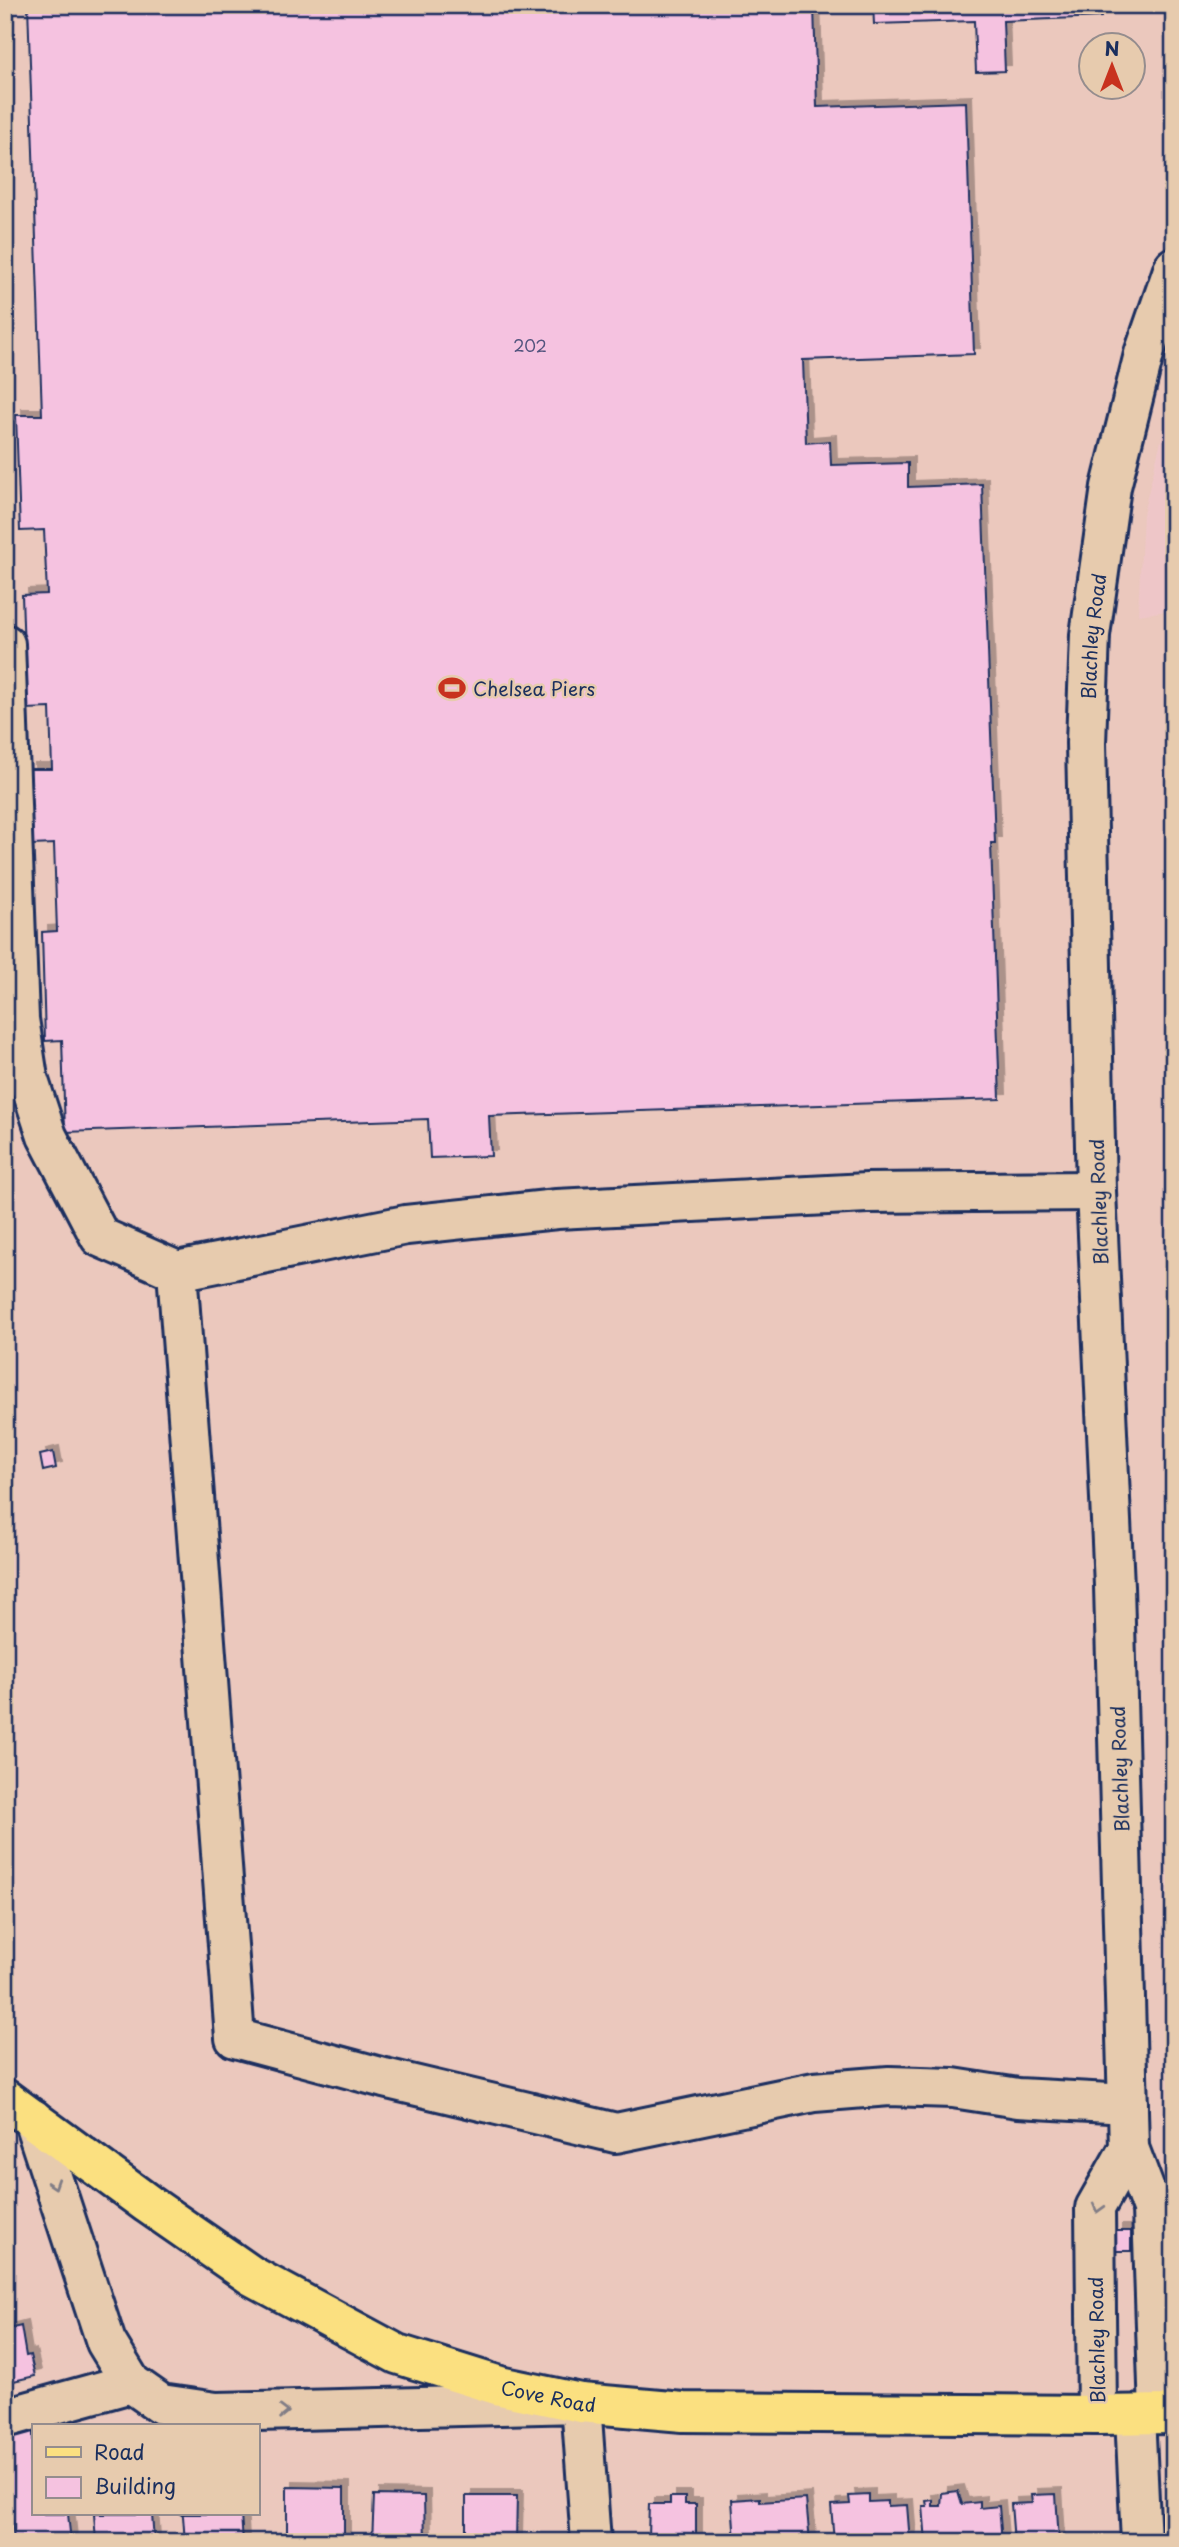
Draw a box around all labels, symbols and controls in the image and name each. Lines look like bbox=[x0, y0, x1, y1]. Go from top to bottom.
north arrow bbox=[1078, 32, 1148, 102]
text: N bbox=[1104, 34, 1120, 62]
house number: 202 bbox=[513, 333, 547, 357]
street label: Blachley Road bbox=[1074, 571, 1113, 700]
sports icon: Chelsea Piers bbox=[437, 673, 467, 703]
place label: Chelsea Piers bbox=[473, 674, 595, 702]
street label: Blachley Road bbox=[1082, 1138, 1114, 1266]
street label: Blachley Road bbox=[1103, 1705, 1135, 1833]
one-way arrow bbox=[46, 2178, 61, 2190]
one-way arrow bbox=[1092, 2202, 1106, 2214]
street label: Blachley Road bbox=[1081, 2276, 1111, 2404]
street label: Cove Road bbox=[498, 2373, 597, 2418]
one-way arrow bbox=[279, 2404, 290, 2420]
legend bbox=[32, 2424, 259, 2516]
text: Road bbox=[94, 2435, 145, 2467]
text: Building bbox=[94, 2469, 176, 2501]

